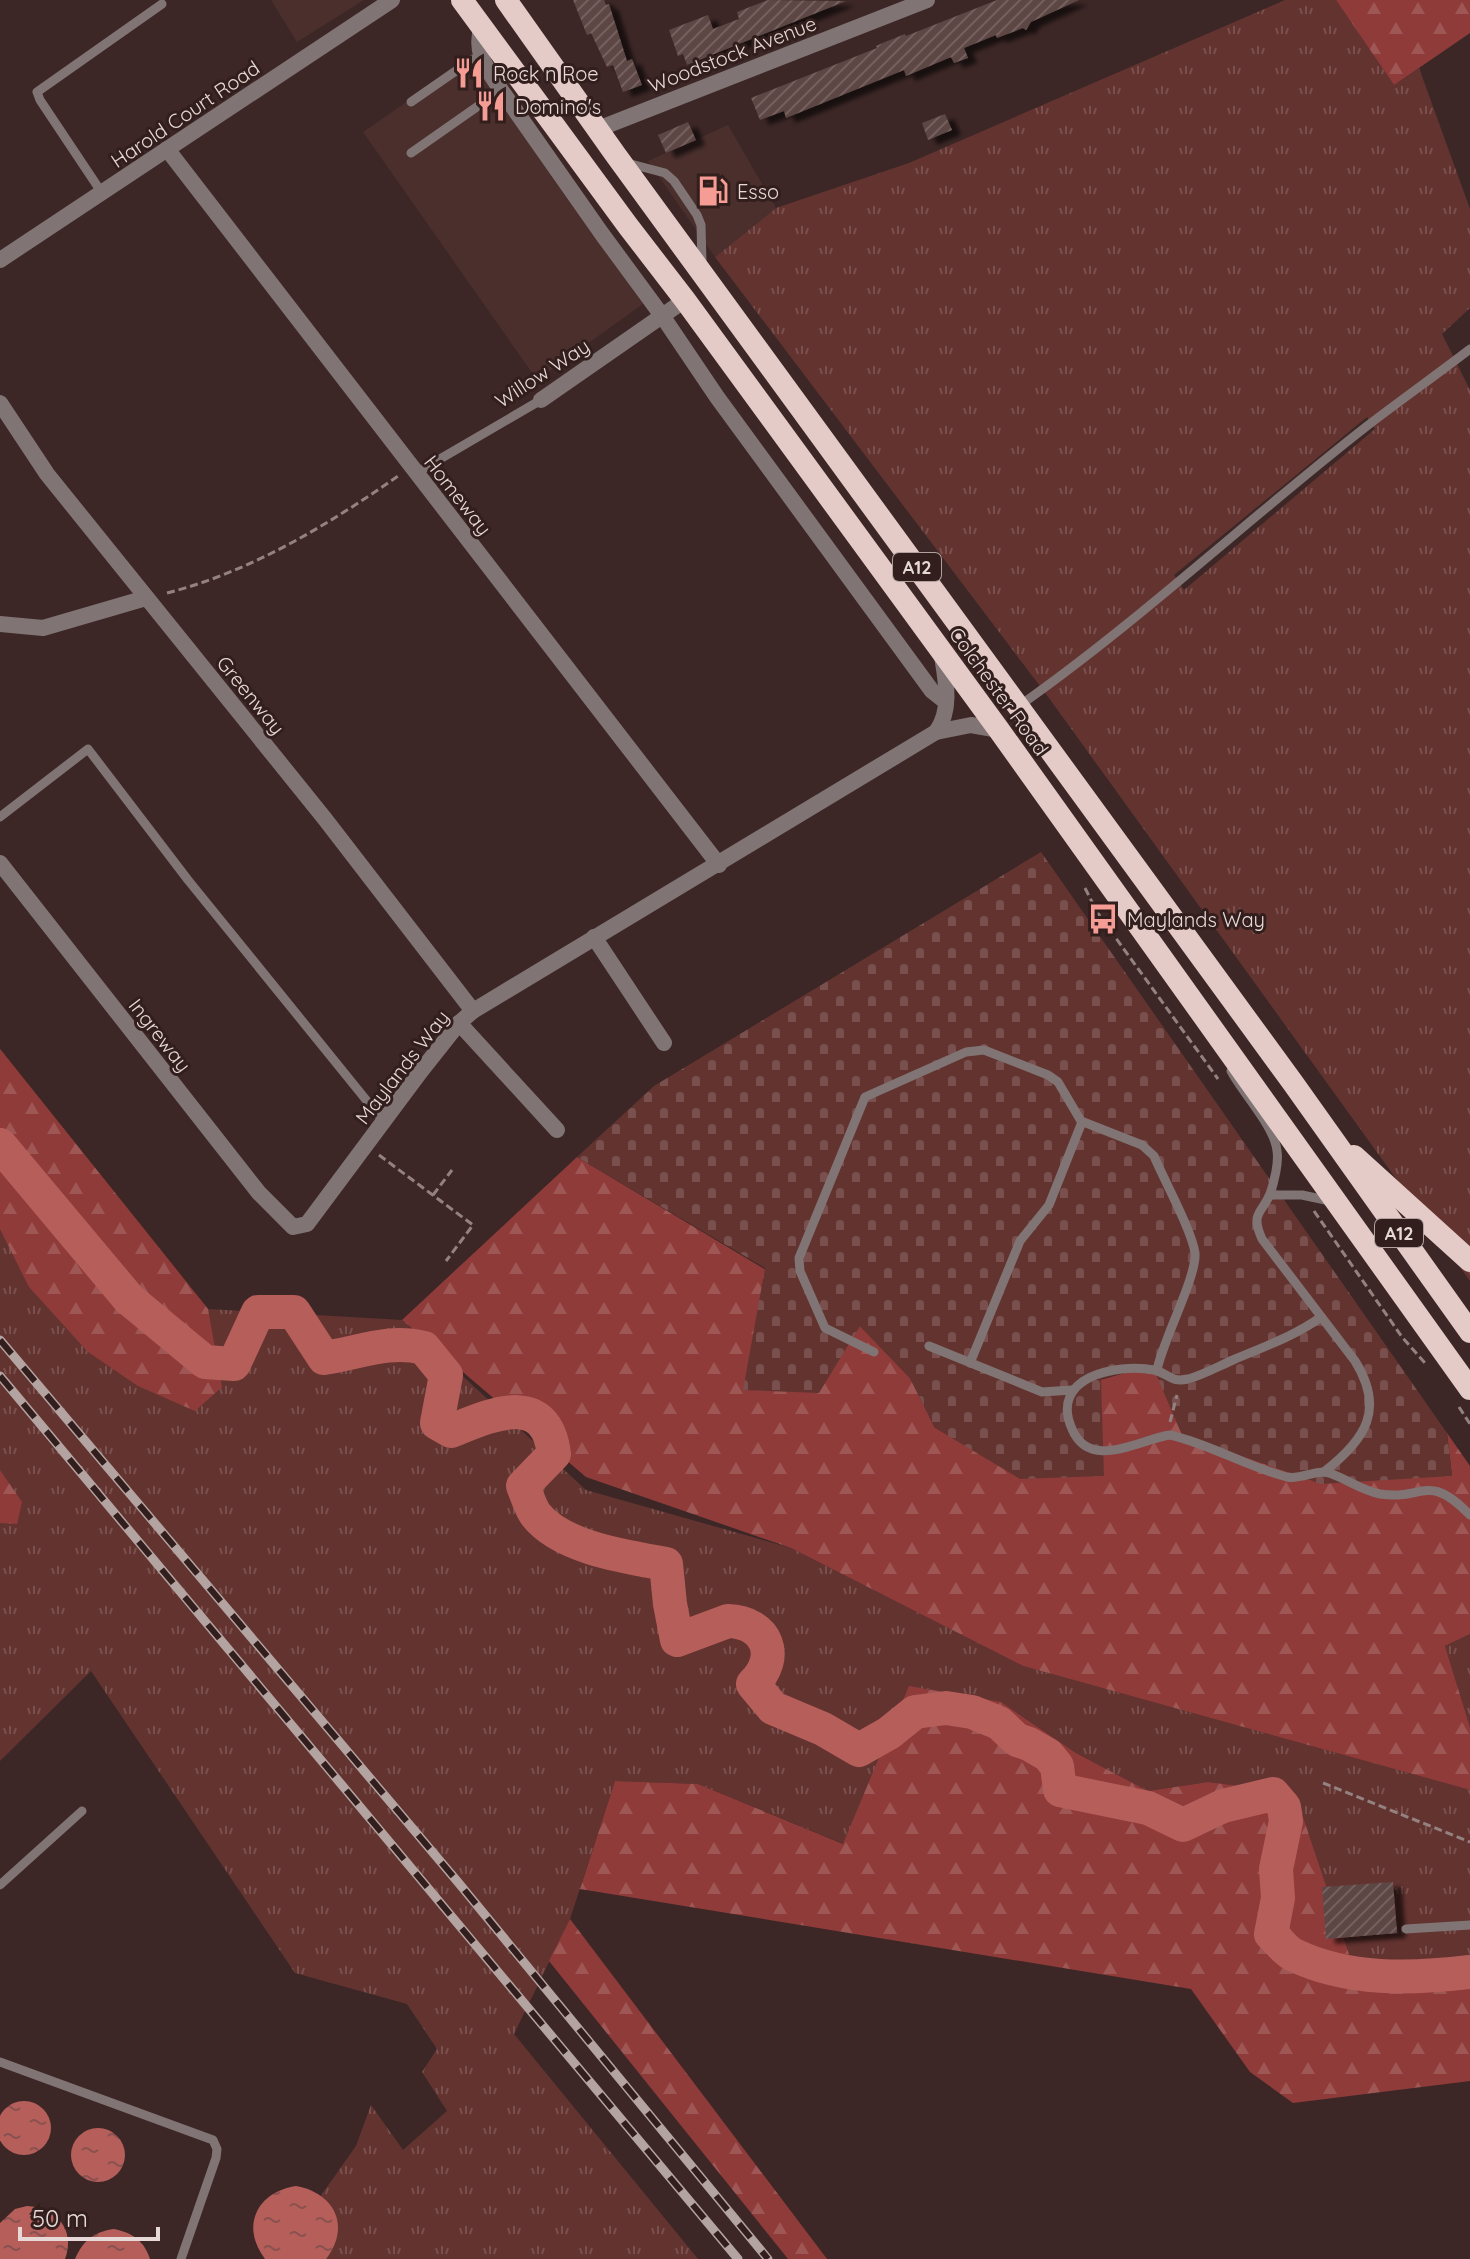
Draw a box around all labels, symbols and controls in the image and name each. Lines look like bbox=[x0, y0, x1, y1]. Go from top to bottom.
street label: Woodstock Avenue bbox=[644, 10, 820, 98]
street label: Harold Court Road bbox=[106, 55, 264, 173]
restaurant icon: Rock n Roe bbox=[452, 56, 486, 90]
place label: Rock n Roe bbox=[493, 61, 599, 86]
restaurant icon: Domino's bbox=[474, 89, 508, 123]
place label: Domino's bbox=[515, 94, 601, 119]
fuel station icon: Esso bbox=[696, 174, 730, 208]
place label: Esso bbox=[737, 179, 779, 204]
street label: Willow Way bbox=[490, 333, 594, 413]
street label: Homeway bbox=[419, 450, 497, 540]
road number: A12 bbox=[893, 553, 941, 581]
street label: Colchester Road bbox=[944, 622, 1054, 760]
street label: Greenway bbox=[212, 651, 290, 739]
bus stop icon: Maylands Way bbox=[1086, 902, 1120, 936]
place label: Maylands Way bbox=[1127, 907, 1265, 932]
street label: Ingreway bbox=[124, 993, 196, 1077]
street label: Maylands Way bbox=[350, 1005, 454, 1129]
road number: A12 bbox=[1375, 1219, 1423, 1247]
scale bar bbox=[20, 2191, 158, 2241]
text: 50 m bbox=[32, 2203, 88, 2233]

